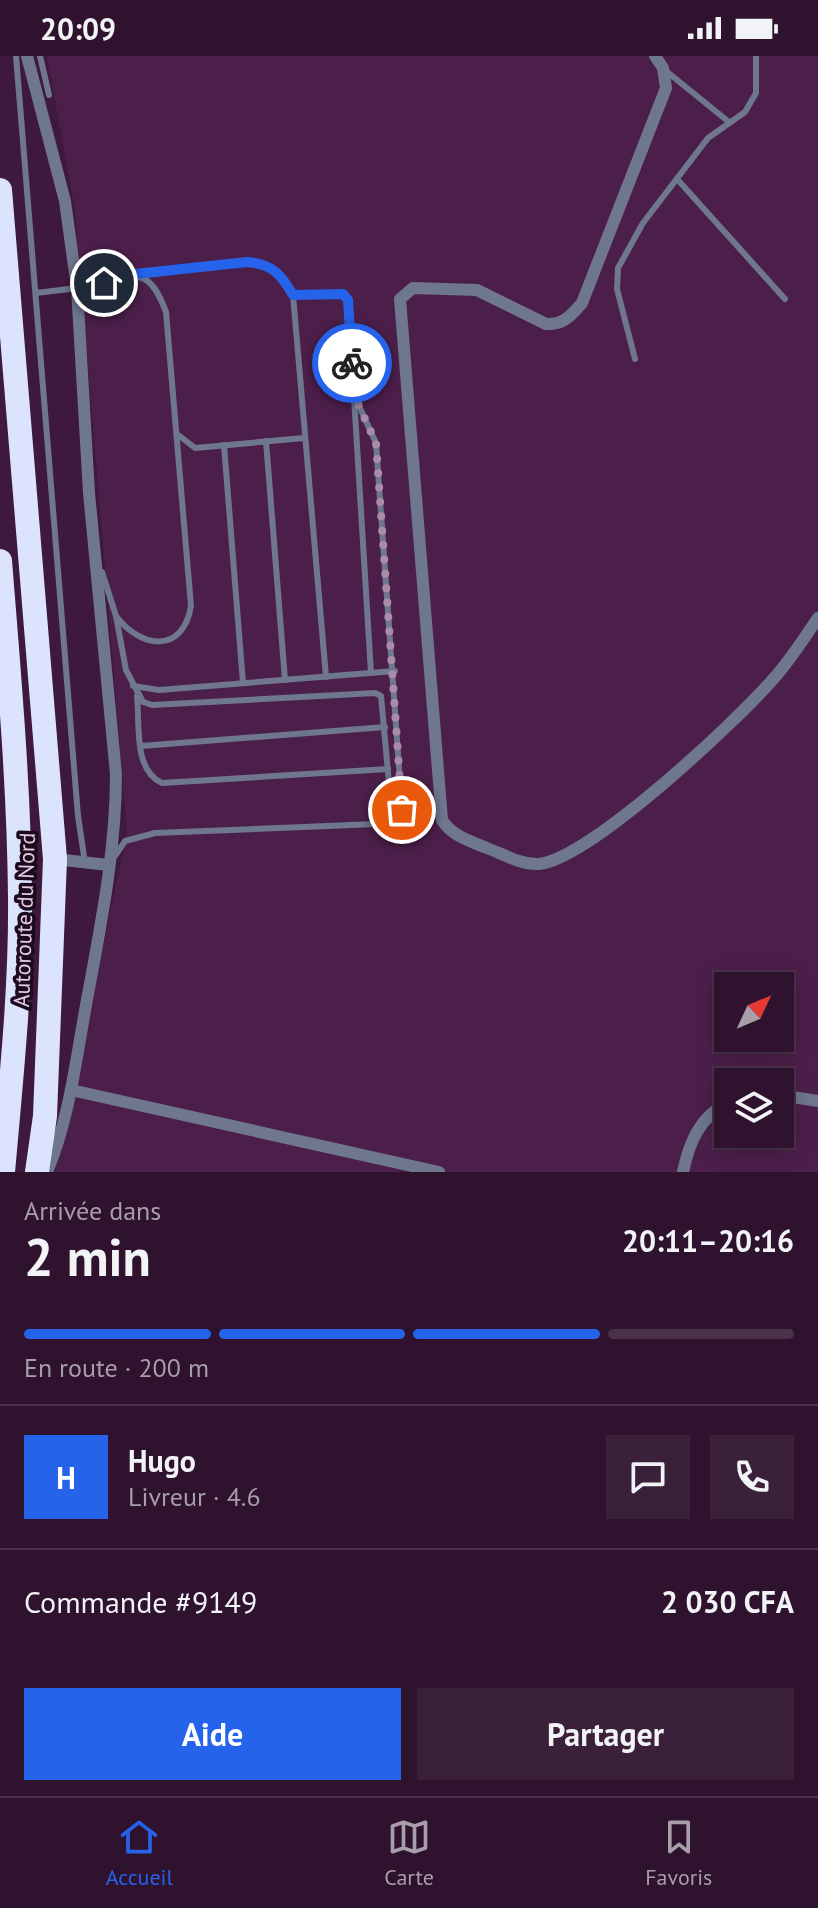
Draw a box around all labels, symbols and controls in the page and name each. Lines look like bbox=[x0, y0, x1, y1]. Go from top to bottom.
text: 20:09 bbox=[40, 9, 116, 48]
pin bbox=[70, 249, 138, 317]
icon: home bbox=[82, 261, 126, 305]
courier bbox=[312, 323, 392, 403]
icon: bike bbox=[330, 341, 374, 385]
pin bbox=[368, 776, 436, 844]
icon: bag bbox=[380, 788, 424, 832]
street label: Autoroute du Nord bbox=[7, 832, 41, 1008]
north arrow bbox=[714, 972, 794, 1052]
map controls bbox=[714, 972, 794, 1148]
button: layers bbox=[714, 1068, 794, 1148]
text: Arrivée dans bbox=[24, 1194, 161, 1227]
text: 20:11–20:16 bbox=[622, 1221, 794, 1260]
text: 2 min bbox=[24, 1223, 151, 1290]
text: En route · 200 m bbox=[24, 1351, 209, 1384]
button: chat bbox=[606, 1435, 690, 1519]
button: phone bbox=[710, 1435, 794, 1519]
text: Hugo bbox=[128, 1441, 196, 1480]
text: H bbox=[56, 1458, 76, 1497]
text: Livreur · 4.6 bbox=[128, 1480, 261, 1513]
text: Commande #9149 bbox=[24, 1582, 257, 1621]
text: 2 030 CFA bbox=[661, 1582, 794, 1621]
button: Aide bbox=[24, 1688, 401, 1780]
button: Partager bbox=[417, 1688, 794, 1780]
tab: Accueil bbox=[106, 1815, 173, 1891]
tab: Carte bbox=[384, 1815, 434, 1891]
tab: Favoris bbox=[645, 1815, 712, 1891]

